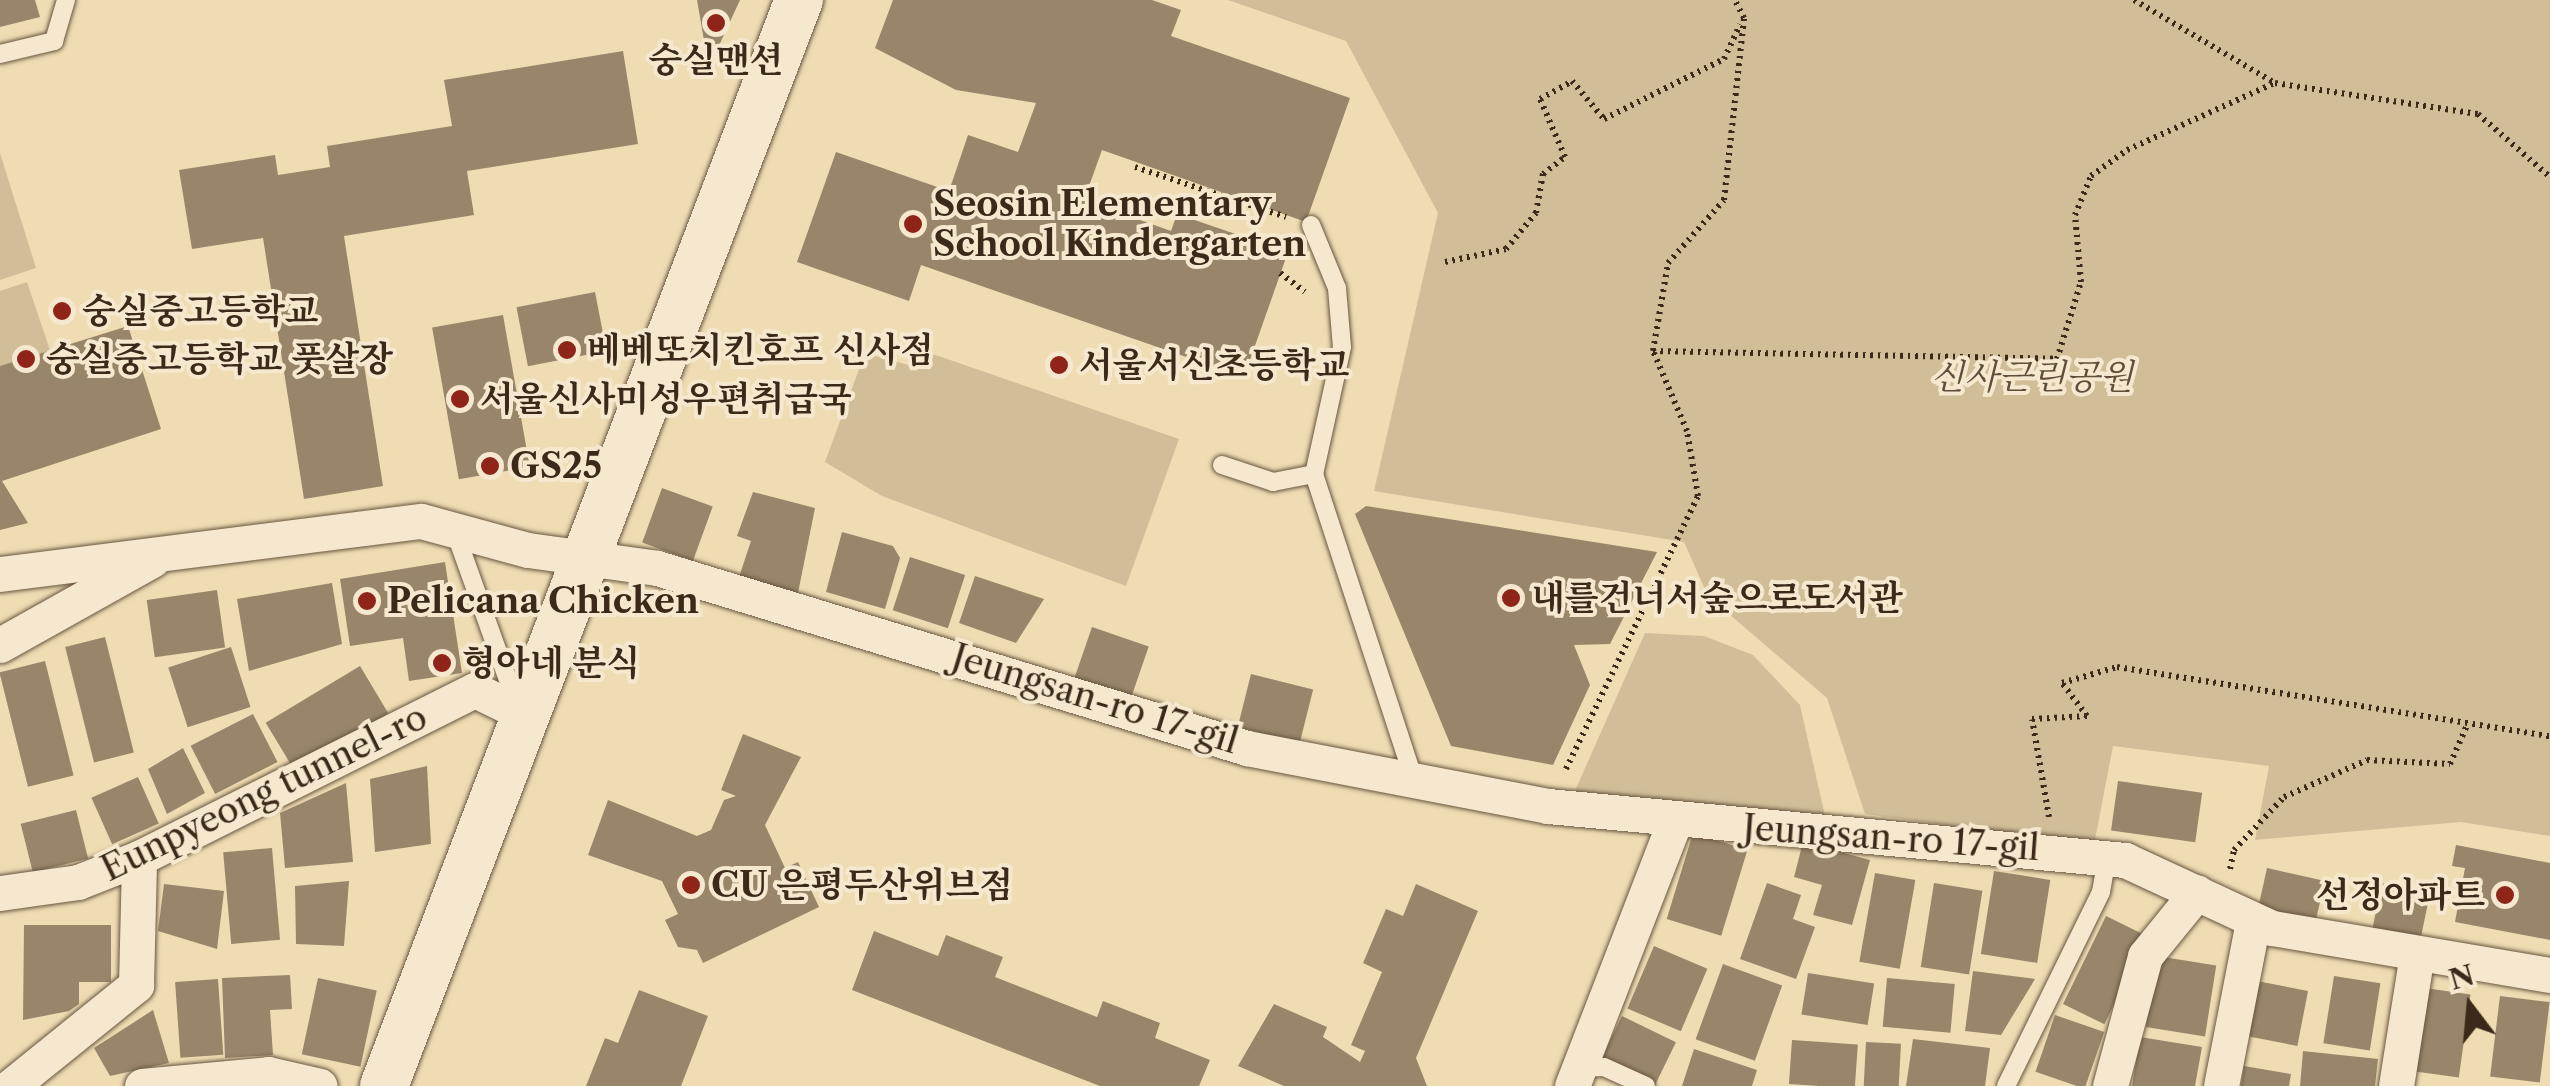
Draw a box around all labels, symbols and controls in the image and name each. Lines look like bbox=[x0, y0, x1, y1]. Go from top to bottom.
marker: 숭실맨션 bbox=[705, 12, 727, 34]
place label: 숭실맨션 bbox=[648, 39, 784, 81]
place label: Seosin Elementary School Kindergarten bbox=[933, 183, 1306, 265]
marker: Seosin Elementary School Kindergarten bbox=[902, 213, 924, 235]
place label: 숭실중고등학교 bbox=[82, 290, 319, 332]
marker: 숭실중고등학교 bbox=[51, 300, 73, 322]
place label: 베베또치킨호프 신사점 bbox=[587, 329, 934, 371]
place label: 숭실중고등학교 풋살장 bbox=[46, 338, 393, 380]
marker: 베베또치킨호프 신사점 bbox=[556, 339, 578, 361]
place label: 서울서신초등학교 bbox=[1079, 344, 1349, 386]
marker: 숭실중고등학교 풋살장 bbox=[15, 348, 37, 370]
marker: 서울서신초등학교 bbox=[1048, 354, 1070, 376]
park label: 신사근린공원 bbox=[1931, 356, 2133, 398]
place label: 서울신사미성우편취급국 bbox=[480, 378, 852, 420]
marker: 서울신사미성우편취급국 bbox=[449, 388, 471, 410]
place label: GS25 bbox=[510, 445, 602, 487]
marker: GS25 bbox=[479, 455, 501, 477]
place label: 내를건너서숲으로도서관 bbox=[1531, 577, 1903, 619]
place label: Pelicana Chicken bbox=[387, 580, 699, 622]
marker: 내를건너서숲으로도서관 bbox=[1500, 587, 1522, 609]
marker: Pelicana Chicken bbox=[356, 590, 378, 612]
street label: Jeungsan-ro 17-gil bbox=[947, 636, 1243, 762]
place label: 형아네 분식 bbox=[462, 642, 640, 684]
marker: 형아네 분식 bbox=[431, 652, 453, 674]
street label: Eunpyeong tunnel-ro bbox=[94, 696, 434, 890]
street label: Jeungsan-ro 17-gil bbox=[1741, 807, 2041, 869]
place label: CU 은평두산위브점 bbox=[711, 864, 1013, 906]
marker: CU 은평두산위브점 bbox=[680, 874, 702, 896]
place label: 선정아파트 bbox=[2316, 874, 2485, 916]
marker: 선정아파트 bbox=[2494, 884, 2516, 906]
north arrow bbox=[2420, 956, 2520, 1056]
text: N bbox=[2445, 957, 2478, 997]

